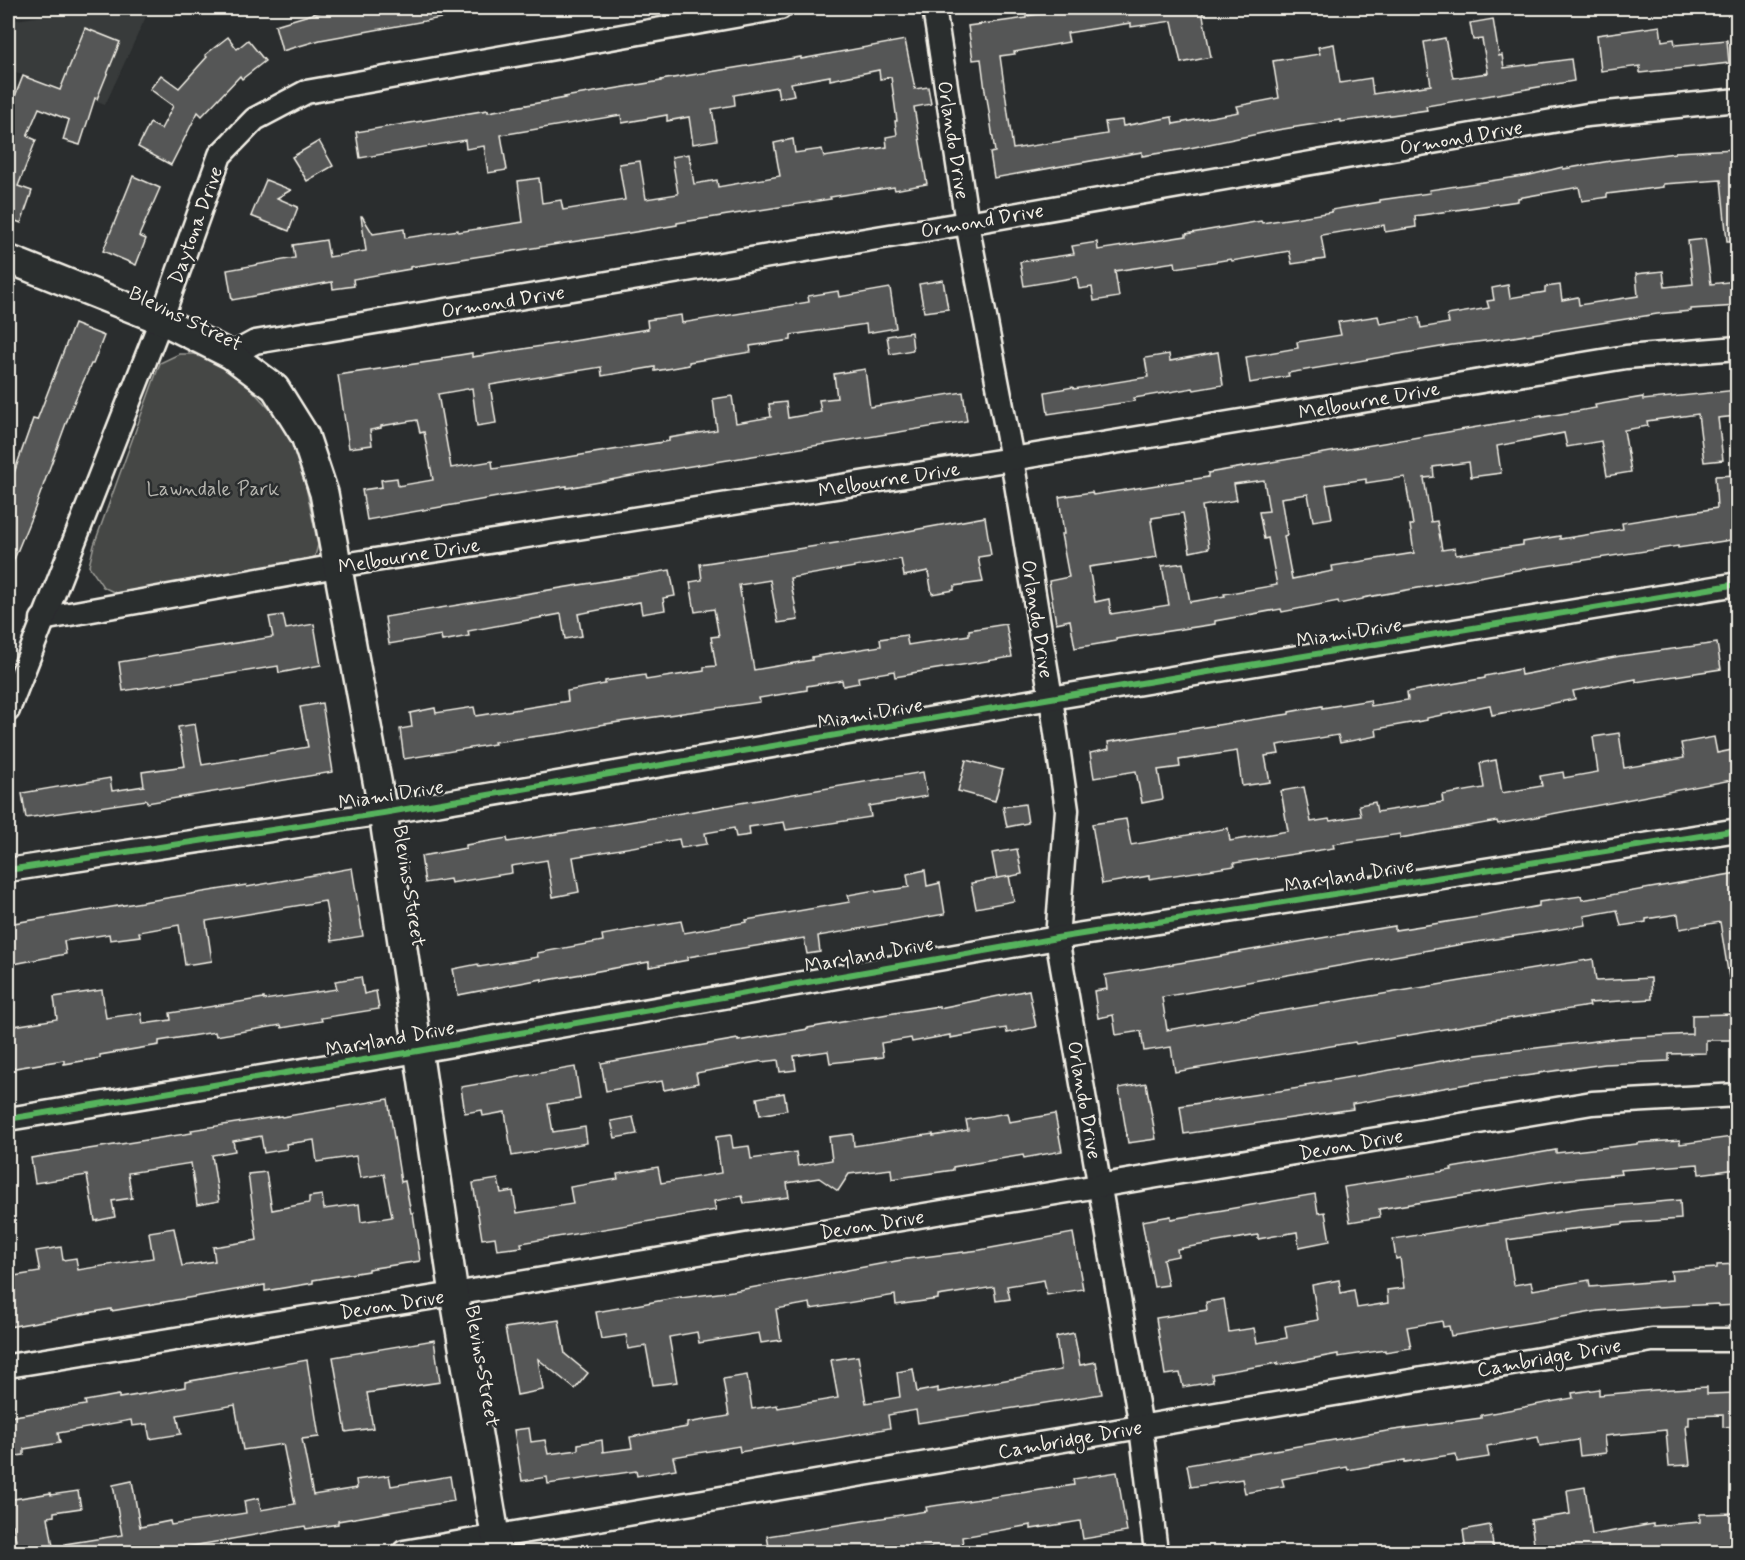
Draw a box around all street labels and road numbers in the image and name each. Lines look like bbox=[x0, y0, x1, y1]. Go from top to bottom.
street label: Orlando Drive bbox=[930, 79, 975, 201]
street label: Ormond Drive bbox=[1398, 114, 1525, 163]
street label: Daytona Drive bbox=[163, 163, 230, 288]
street label: Ormond Drive bbox=[919, 197, 1046, 246]
street label: Ormond Drive bbox=[440, 279, 567, 326]
street label: Blevins Street bbox=[124, 280, 247, 358]
street label: Melbourne Drive bbox=[1296, 376, 1442, 427]
street label: Melbourne Drive bbox=[816, 456, 962, 505]
street label: Melbourne Drive bbox=[336, 532, 482, 581]
street label: Orlando Drive bbox=[1014, 558, 1059, 680]
street label: Miami Drive bbox=[1294, 612, 1404, 655]
street label: Miami Drive bbox=[815, 692, 925, 737]
street label: Miami Drive bbox=[336, 774, 446, 817]
street label: Blevins Street bbox=[386, 823, 431, 949]
street label: Maryland Drive bbox=[1282, 853, 1416, 900]
street label: Maryland Drive bbox=[802, 931, 936, 980]
street label: Maryland Drive bbox=[323, 1015, 457, 1064]
street label: Orlando Drive bbox=[1060, 1039, 1107, 1161]
street label: Devon Drive bbox=[1297, 1123, 1406, 1168]
street label: Devon Drive bbox=[818, 1204, 926, 1247]
street label: Devon Drive bbox=[338, 1284, 446, 1327]
street label: Blevins Street bbox=[458, 1303, 506, 1429]
street label: Cambridge Drive bbox=[1475, 1333, 1624, 1385]
street label: Cambridge Drive bbox=[996, 1415, 1145, 1467]

